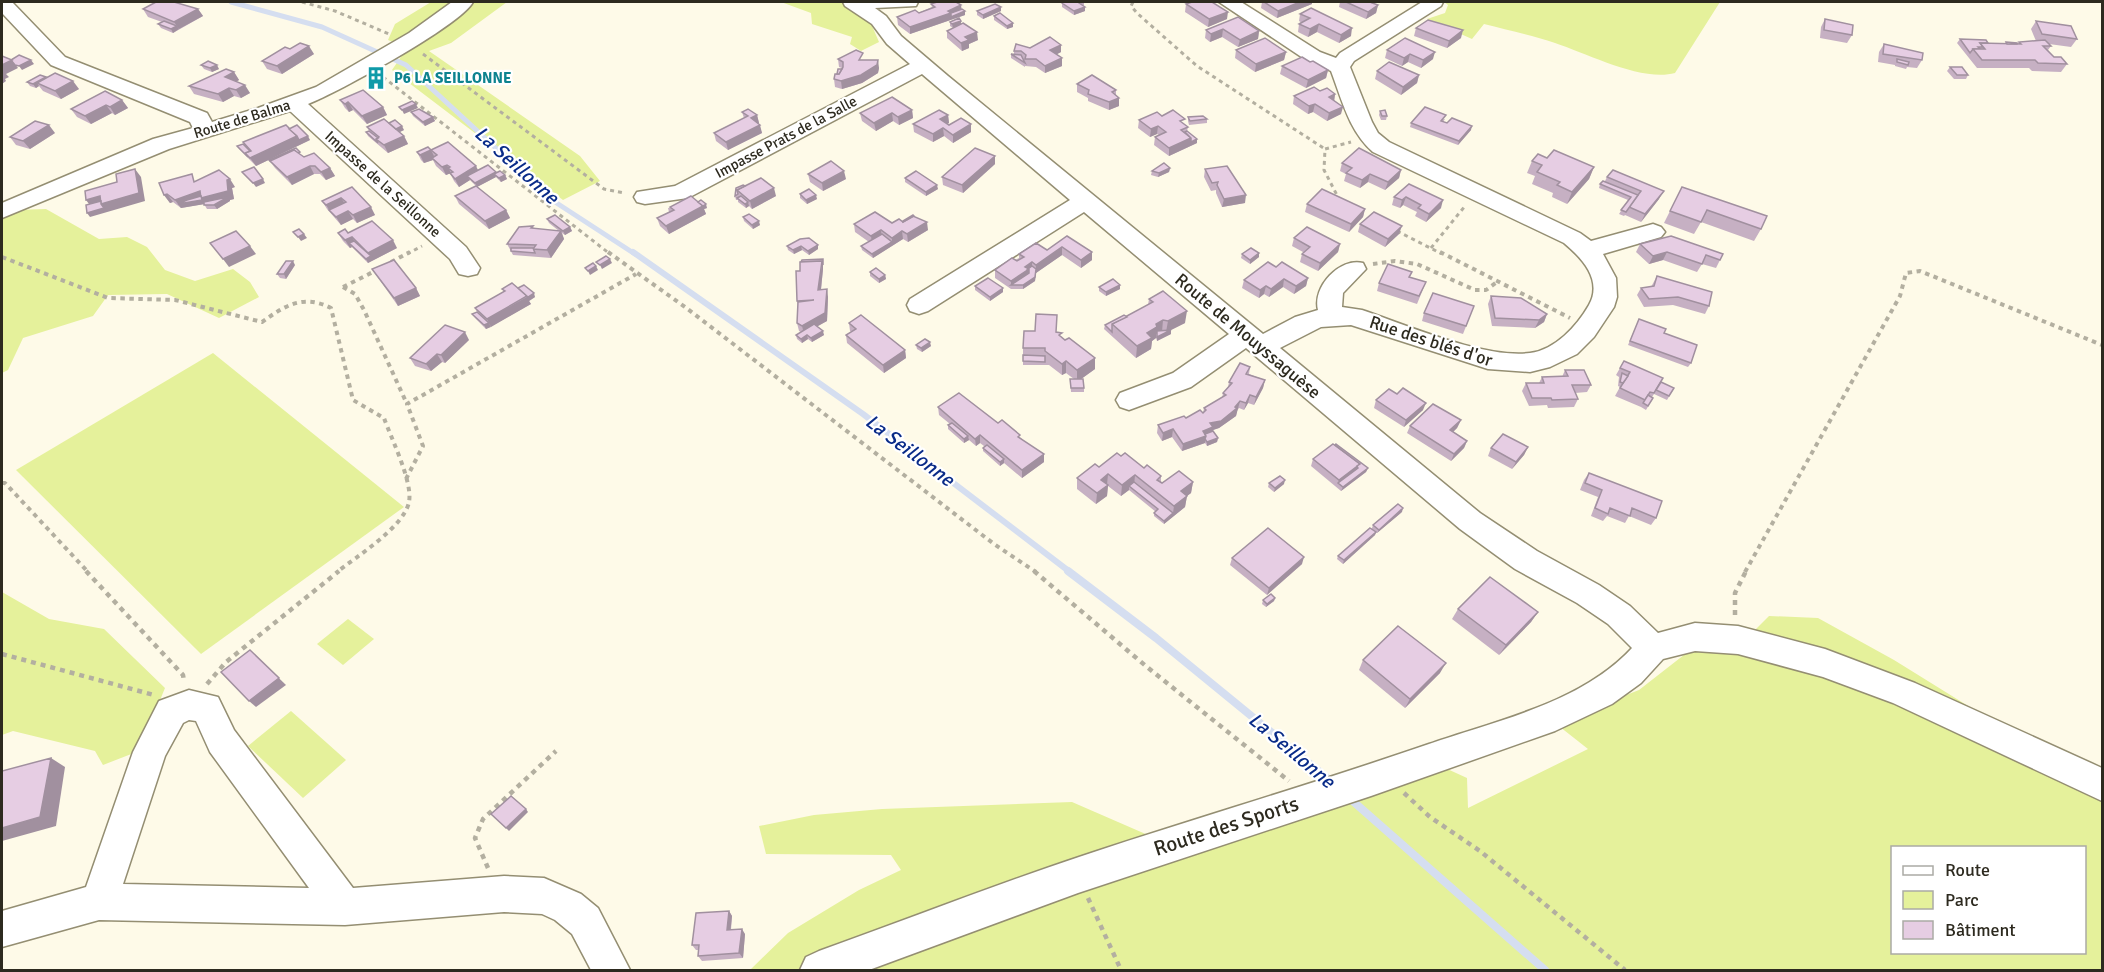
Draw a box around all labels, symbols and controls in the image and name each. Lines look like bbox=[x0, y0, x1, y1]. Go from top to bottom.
building icon: P6 LA SEILLONNE bbox=[363, 65, 389, 91]
place label: P6 LA SEILLONNE bbox=[394, 69, 512, 87]
street label: Impasse Prats de la Salle bbox=[712, 92, 860, 182]
street label: Route de Balma bbox=[191, 96, 293, 142]
water label: La Seillonne bbox=[469, 121, 565, 210]
street label: Impasse de la Seillonne bbox=[321, 127, 445, 241]
street label: Route de Mouyssaguèse bbox=[1171, 269, 1325, 403]
street label: Rue des blés d'or bbox=[1367, 311, 1496, 371]
water label: La Seillonne bbox=[860, 409, 960, 493]
water label: La Seillonne bbox=[1243, 707, 1341, 794]
street label: Route des Sports bbox=[1150, 790, 1302, 862]
legend bbox=[1891, 846, 2086, 954]
text: Route bbox=[1945, 859, 1990, 881]
text: Parc bbox=[1945, 889, 1979, 911]
text: Bâtiment bbox=[1945, 919, 2016, 941]

